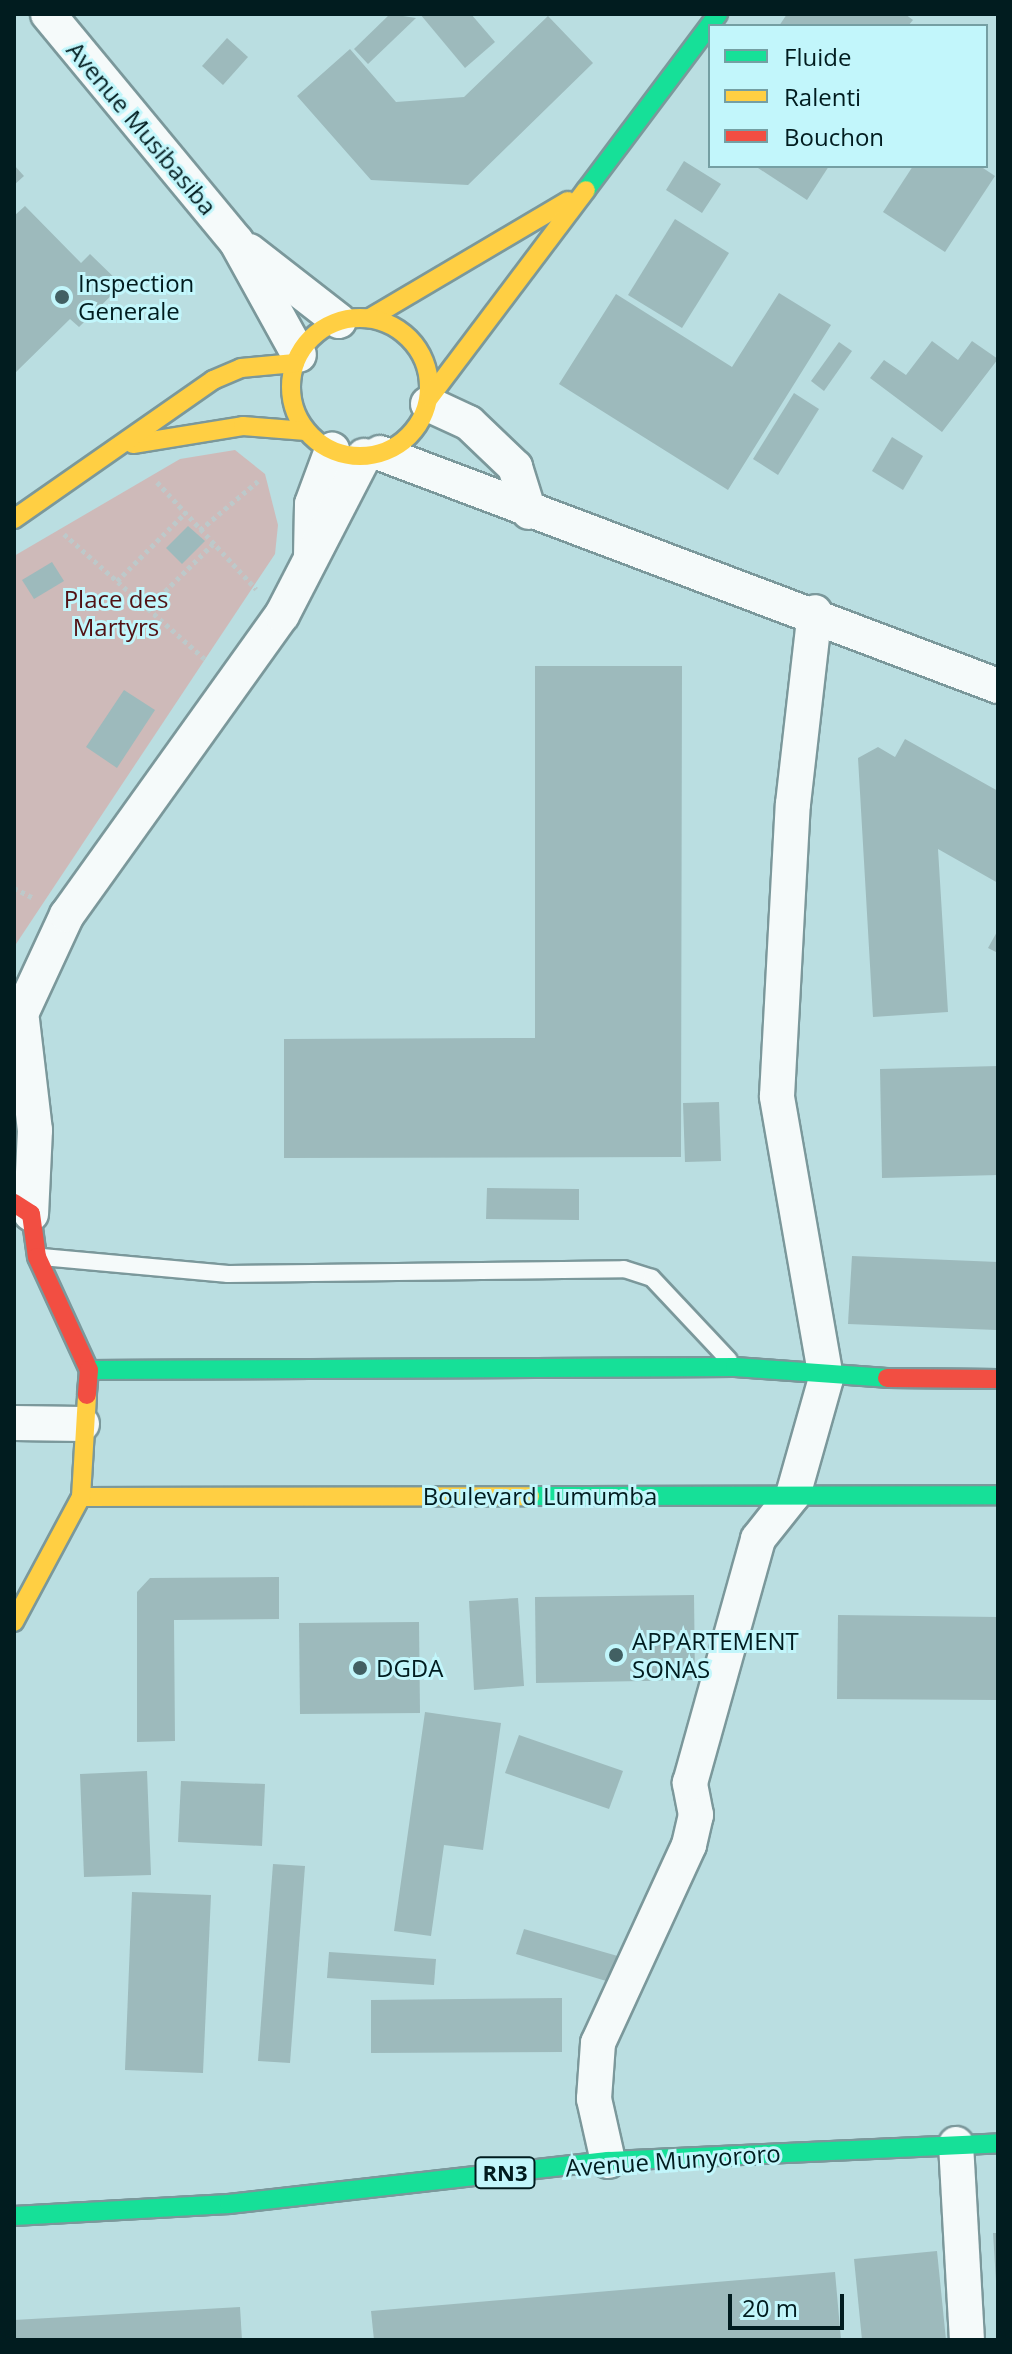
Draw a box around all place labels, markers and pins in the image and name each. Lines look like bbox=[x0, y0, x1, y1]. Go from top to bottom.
place label: Inspection Generale bbox=[78, 269, 194, 325]
marker: Inspection Generale bbox=[53, 288, 71, 306]
place label: APPARTEMENT SONAS bbox=[632, 1627, 799, 1683]
marker: APPARTEMENT SONAS bbox=[607, 1646, 625, 1664]
place label: DGDA bbox=[376, 1654, 443, 1682]
marker: DGDA bbox=[351, 1659, 369, 1677]

